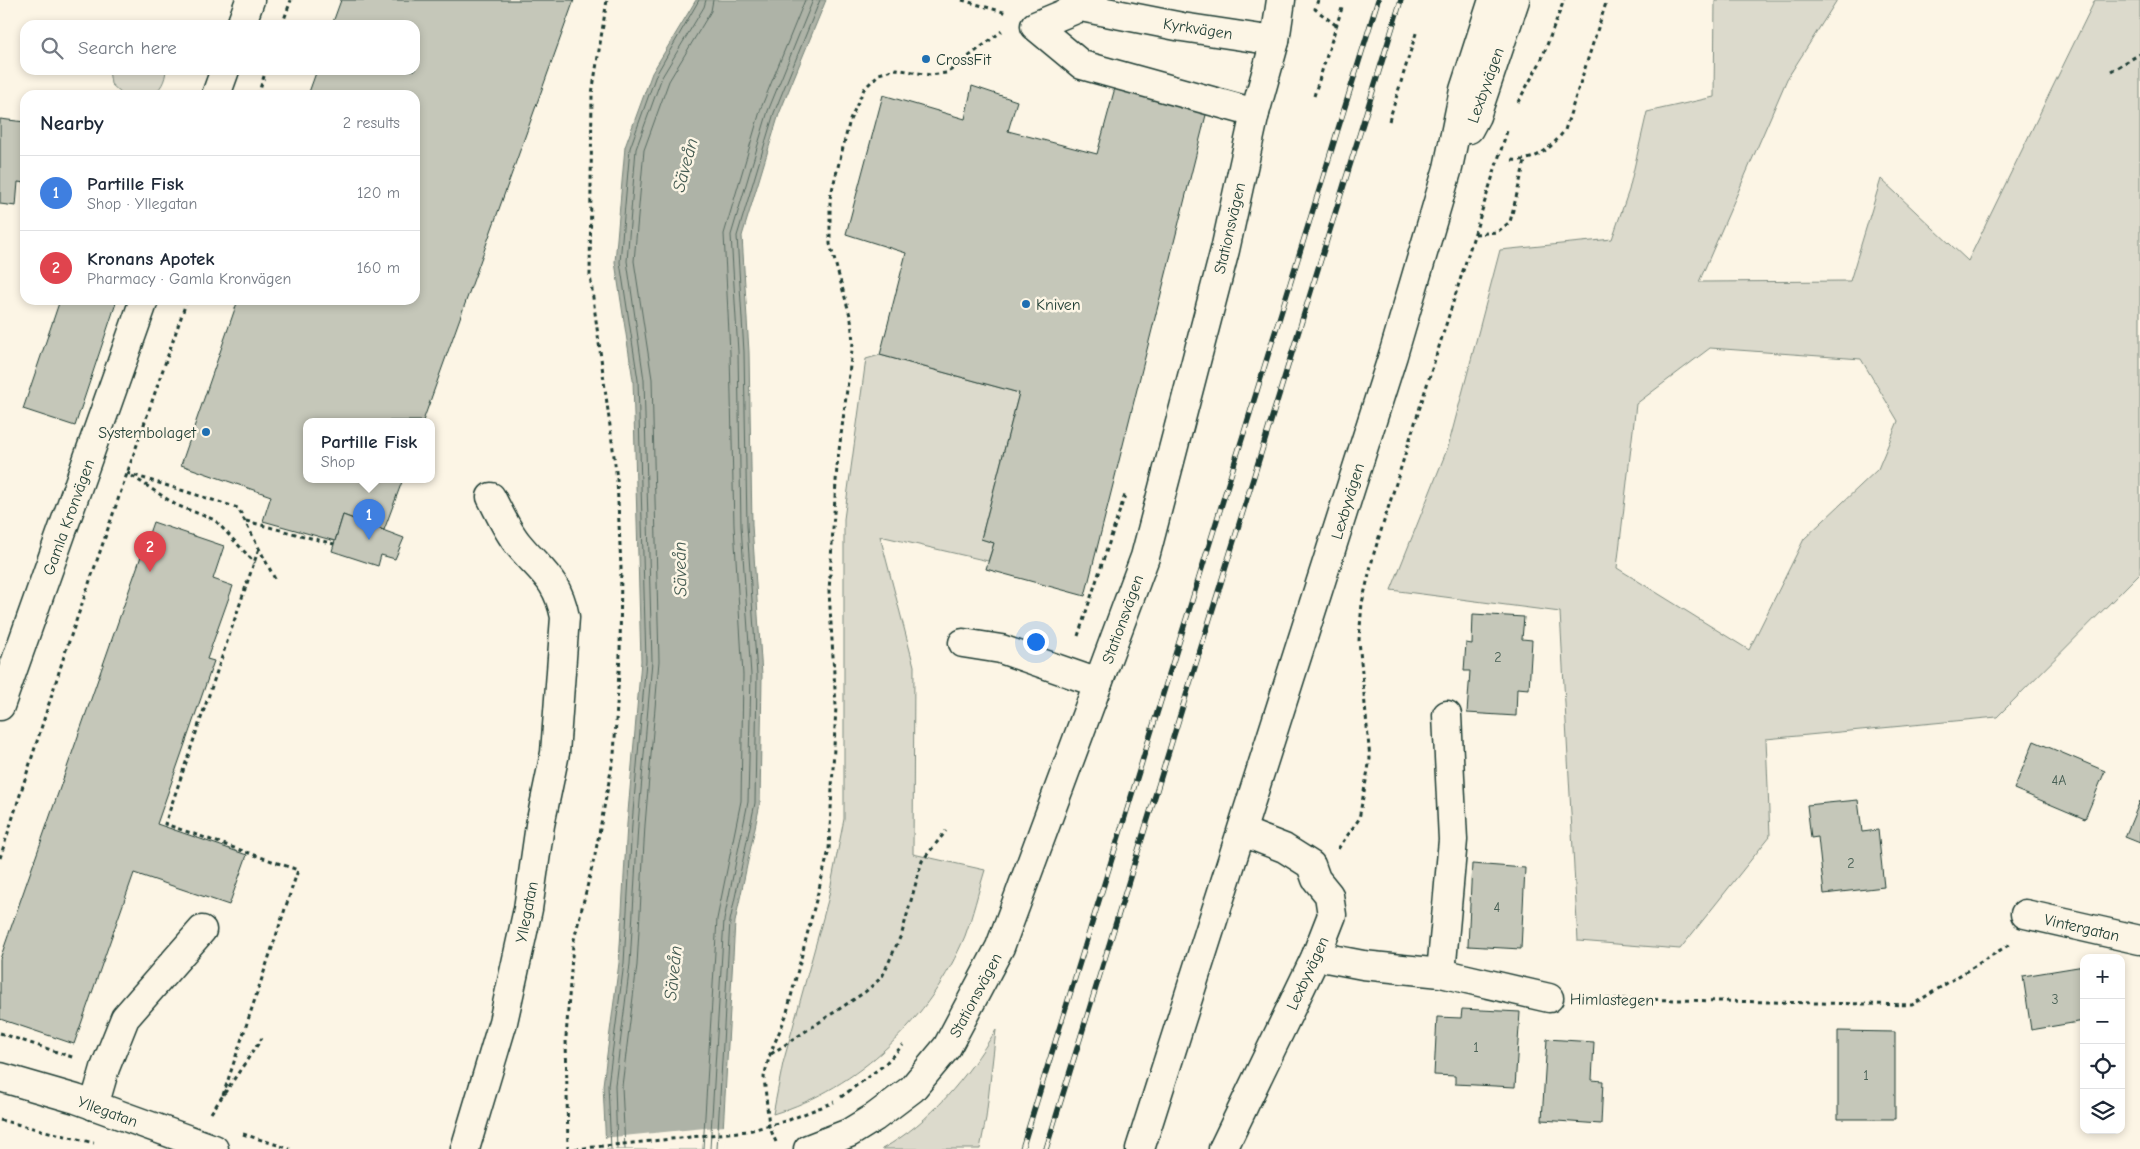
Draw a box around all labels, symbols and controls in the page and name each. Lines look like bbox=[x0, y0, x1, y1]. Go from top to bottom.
street label: Kyrkvägen bbox=[1162, 15, 1234, 43]
search box bbox=[20, 20, 420, 75]
icon: search bbox=[38, 34, 66, 62]
text: Search here bbox=[78, 37, 177, 59]
street label: Lexbyvägen bbox=[1464, 45, 1508, 126]
place label: CrossFit bbox=[936, 51, 991, 69]
marker: CrossFit bbox=[920, 53, 932, 65]
text: Nearby bbox=[40, 111, 104, 135]
text: 2 results bbox=[343, 114, 400, 132]
water label: Säveån bbox=[668, 136, 703, 194]
text: Partille Fisk bbox=[87, 173, 184, 195]
street label: Stationsvägen bbox=[1211, 181, 1249, 276]
text: 1 bbox=[53, 184, 59, 202]
text: 120 m bbox=[357, 184, 400, 202]
text: Shop · Yllegatan bbox=[87, 195, 197, 213]
text: Kronans Apotek bbox=[87, 248, 215, 270]
text: 2 bbox=[52, 259, 60, 277]
text: 160 m bbox=[357, 259, 400, 277]
text: Pharmacy · Gamla Kronvägen bbox=[87, 270, 291, 288]
place label: Kniven bbox=[1036, 296, 1081, 314]
marker: Kniven bbox=[1020, 298, 1032, 310]
popup bbox=[303, 418, 435, 483]
place label: Systembolaget bbox=[98, 424, 196, 442]
marker: Systembolaget bbox=[200, 426, 212, 438]
text: Partille Fisk bbox=[321, 431, 417, 453]
text: Shop bbox=[321, 453, 355, 471]
street label: Gamla Kronvägen bbox=[40, 457, 98, 578]
street label: Lexbyvägen bbox=[1328, 461, 1368, 542]
pin: 1 bbox=[353, 499, 385, 540]
pin: 2 bbox=[134, 531, 166, 572]
water label: Säveån bbox=[670, 541, 691, 597]
street label: Stationsvägen bbox=[1099, 572, 1147, 666]
your location bbox=[1023, 629, 1049, 655]
house number: 2 bbox=[1494, 649, 1502, 666]
house number: 4A bbox=[2052, 772, 2066, 789]
house number: 2 bbox=[1847, 855, 1855, 872]
street label: Yllegatan bbox=[512, 880, 542, 945]
house number: 4 bbox=[1494, 899, 1501, 916]
street label: Vintergatan bbox=[2042, 911, 2121, 945]
street label: Lexbyvägen bbox=[1283, 934, 1333, 1013]
water label: Säveån bbox=[660, 945, 687, 1001]
street label: Stationsvägen bbox=[946, 950, 1006, 1041]
map controls bbox=[2080, 954, 2125, 1134]
button: + bbox=[2080, 954, 2125, 999]
street label: Himlastegen bbox=[1570, 990, 1654, 1010]
house number: 3 bbox=[2051, 991, 2059, 1008]
button: − bbox=[2080, 999, 2125, 1044]
house number: 1 bbox=[1473, 1039, 1479, 1056]
button: locate bbox=[2080, 1044, 2125, 1089]
house number: 1 bbox=[1863, 1067, 1869, 1084]
button: layers bbox=[2080, 1089, 2125, 1134]
street label: Yllegatan bbox=[75, 1093, 140, 1131]

